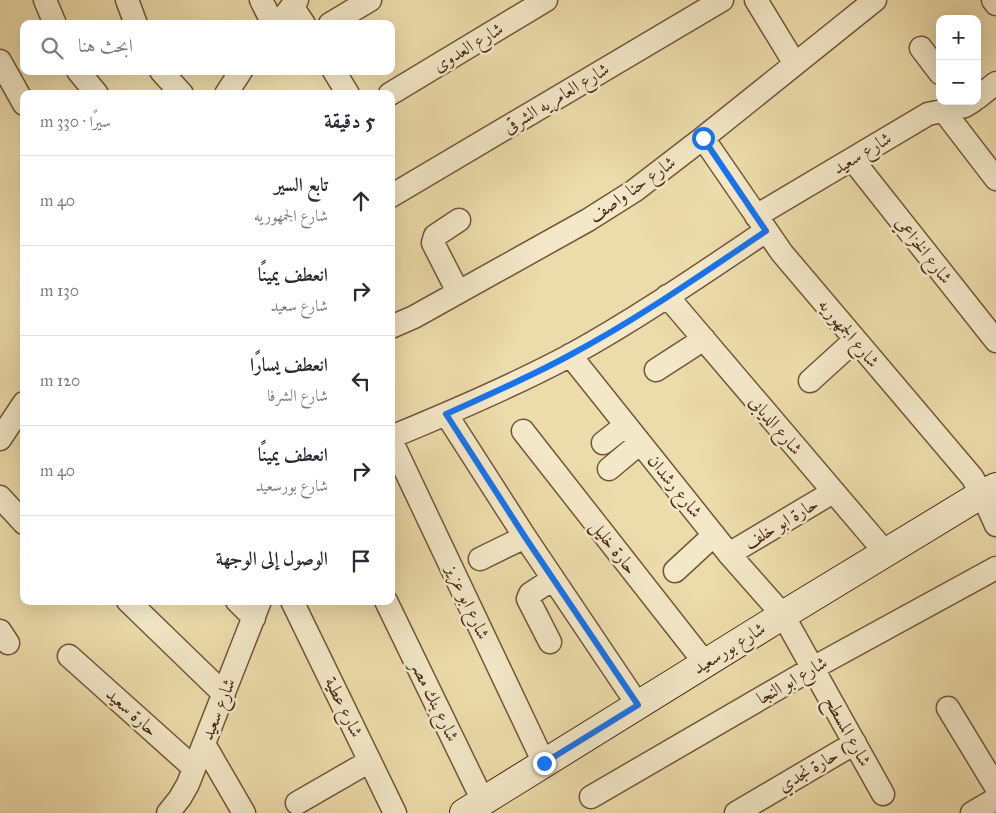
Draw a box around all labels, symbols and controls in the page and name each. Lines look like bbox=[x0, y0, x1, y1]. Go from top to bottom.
map controls bbox=[936, 15, 981, 105]
button: + bbox=[936, 15, 981, 60]
street label: شارع العدوى bbox=[429, 17, 509, 80]
search box bbox=[20, 20, 395, 75]
icon: search bbox=[38, 34, 66, 62]
text: ابحث هنا bbox=[78, 34, 133, 57]
street label: شارع العامريه الشرقى bbox=[499, 58, 615, 142]
button: − bbox=[936, 60, 981, 105]
text: 5 دقيقة bbox=[324, 108, 375, 134]
text: سيرًا · 330 m bbox=[40, 112, 111, 131]
route start bbox=[692, 127, 715, 150]
street label: شارع سعيد bbox=[829, 127, 898, 183]
street label: شارع حنا واصف bbox=[584, 151, 682, 230]
text: تابع السير bbox=[274, 173, 328, 196]
icon: ahead bbox=[347, 187, 375, 215]
text: 40 m bbox=[40, 191, 75, 210]
text: شارع الجمهوريه bbox=[254, 206, 328, 225]
street label: شارع الخزاعي bbox=[888, 212, 957, 291]
text: انعطف يمينًا bbox=[258, 263, 328, 286]
icon: right bbox=[347, 277, 375, 305]
text: 130 m bbox=[40, 281, 79, 300]
street label: شارع الجمهوريه bbox=[811, 294, 884, 375]
text: شارع سعيد bbox=[270, 296, 328, 315]
text: انعطف يسارًا bbox=[250, 353, 328, 376]
icon: left bbox=[347, 367, 375, 395]
text: 120 m bbox=[40, 371, 80, 390]
text: شارع الشرفا bbox=[267, 386, 328, 405]
street label: شارع الديابى bbox=[742, 391, 807, 462]
text: انعطف يمينًا bbox=[258, 443, 328, 466]
street label: شارع رشدان bbox=[640, 450, 707, 525]
icon: right bbox=[347, 457, 375, 485]
text: 40 m bbox=[40, 461, 75, 480]
text: شارع بورسعيد bbox=[255, 476, 328, 495]
street label: حارة ابو خلف bbox=[740, 492, 822, 554]
street label: حارة خليل bbox=[584, 515, 642, 580]
text: الوصول إلى الوجهة bbox=[216, 547, 328, 570]
icon: arrive bbox=[347, 547, 375, 575]
street label: شارع ابو عزيز bbox=[437, 559, 495, 644]
street label: شارع بورسعيد bbox=[689, 617, 772, 682]
street label: شارع ابو النجا bbox=[753, 651, 833, 712]
street label: شارع بنك مصر bbox=[401, 655, 464, 747]
street label: شارع عطية bbox=[316, 673, 368, 743]
street label: شارع سعيد bbox=[196, 675, 244, 745]
street label: حارة سعيد bbox=[101, 683, 163, 741]
street label: شارع المسطح bbox=[815, 692, 876, 772]
street label: حارة نجدي bbox=[774, 743, 844, 800]
route end bbox=[533, 752, 556, 775]

